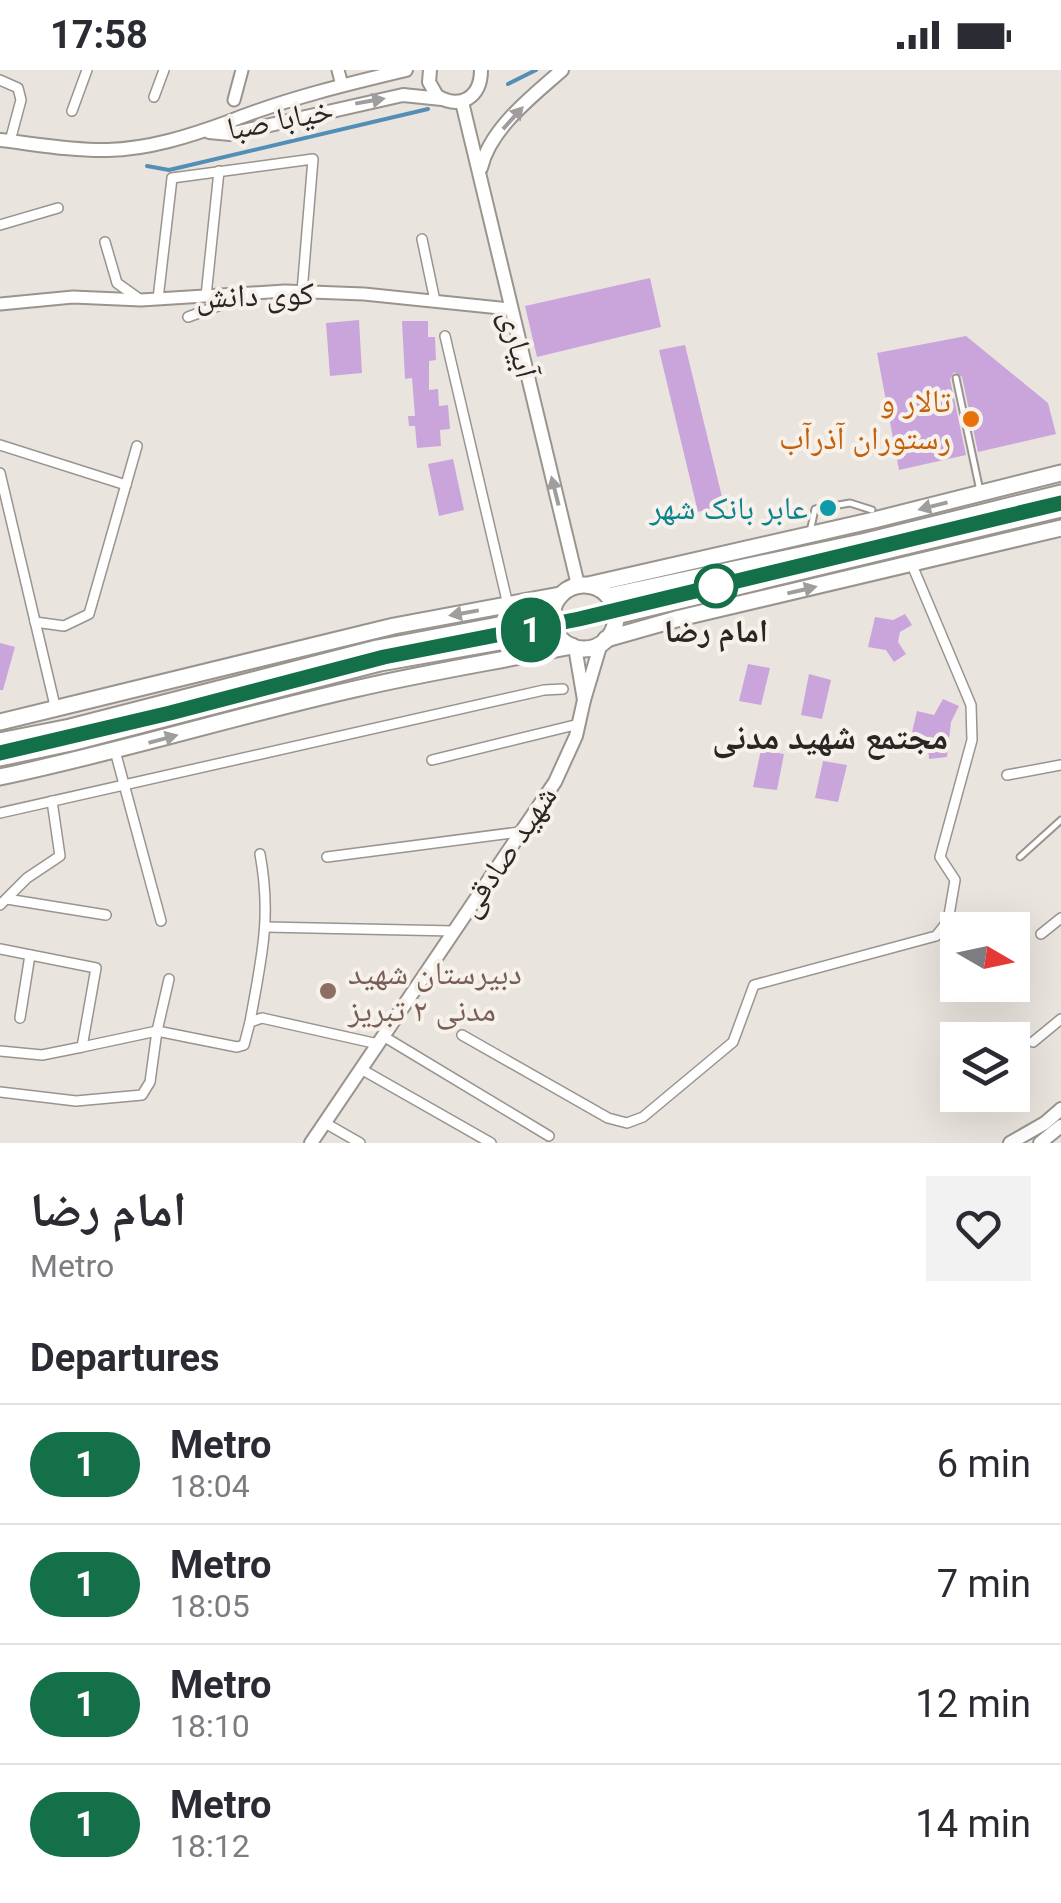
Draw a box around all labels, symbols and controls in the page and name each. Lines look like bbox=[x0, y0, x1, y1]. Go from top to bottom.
text: 17:58 bbox=[50, 13, 148, 57]
street label: خیابا صبا bbox=[224, 90, 336, 148]
one-way arrow bbox=[355, 93, 386, 108]
one-way arrow bbox=[502, 106, 524, 131]
street label: کوی دانش bbox=[195, 274, 315, 317]
street label: آبیاری bbox=[492, 306, 546, 383]
place label: تالار و رستوران آذرآب bbox=[779, 382, 951, 457]
marker: تالار و رستوران آذرآب bbox=[960, 408, 982, 430]
one-way arrow bbox=[547, 475, 562, 506]
place label: عابر بانک شهر bbox=[648, 489, 808, 527]
marker: عابر بانک شهر bbox=[817, 497, 839, 519]
one-way arrow bbox=[917, 499, 948, 514]
marker: امام رضا bbox=[695, 565, 737, 607]
one-way arrow bbox=[787, 582, 818, 597]
line badge: 1 bbox=[498, 598, 564, 662]
one-way arrow bbox=[448, 606, 480, 621]
text: 1 bbox=[521, 610, 541, 651]
place label: امام رضا bbox=[664, 612, 768, 653]
district label: مجتمع شهید مدنی bbox=[712, 717, 948, 760]
one-way arrow bbox=[148, 730, 179, 746]
street label: شهید صادقی bbox=[449, 778, 565, 924]
north arrow bbox=[940, 912, 1030, 1002]
map controls bbox=[940, 912, 1030, 1112]
place label: دبیرستان شهید مدنی ۲ تبریز bbox=[347, 954, 522, 1030]
marker: دبیرستان شهید مدنی ۲ تبریز bbox=[317, 980, 339, 1002]
button: layers bbox=[940, 1022, 1030, 1112]
button: heart bbox=[926, 1176, 1031, 1281]
text: امام رضا bbox=[30, 1181, 186, 1238]
text: Metro bbox=[30, 1247, 114, 1285]
text: Departures bbox=[30, 1336, 220, 1380]
text: Metro bbox=[170, 1423, 271, 1467]
text: 6 min bbox=[937, 1442, 1031, 1486]
text: 1 bbox=[75, 1444, 95, 1485]
text: 18:04 bbox=[170, 1467, 250, 1505]
text: Metro bbox=[170, 1543, 271, 1587]
text: 7 min bbox=[937, 1562, 1031, 1606]
text: 1 bbox=[75, 1564, 95, 1605]
text: 18:05 bbox=[170, 1587, 250, 1625]
text: Metro bbox=[170, 1663, 271, 1707]
text: 12 min bbox=[915, 1682, 1031, 1726]
text: 1 bbox=[75, 1684, 95, 1725]
text: 18:10 bbox=[170, 1707, 250, 1745]
text: Metro bbox=[170, 1783, 271, 1827]
text: 14 min bbox=[915, 1802, 1031, 1846]
text: 1 bbox=[75, 1804, 95, 1845]
text: 18:12 bbox=[170, 1827, 250, 1865]

